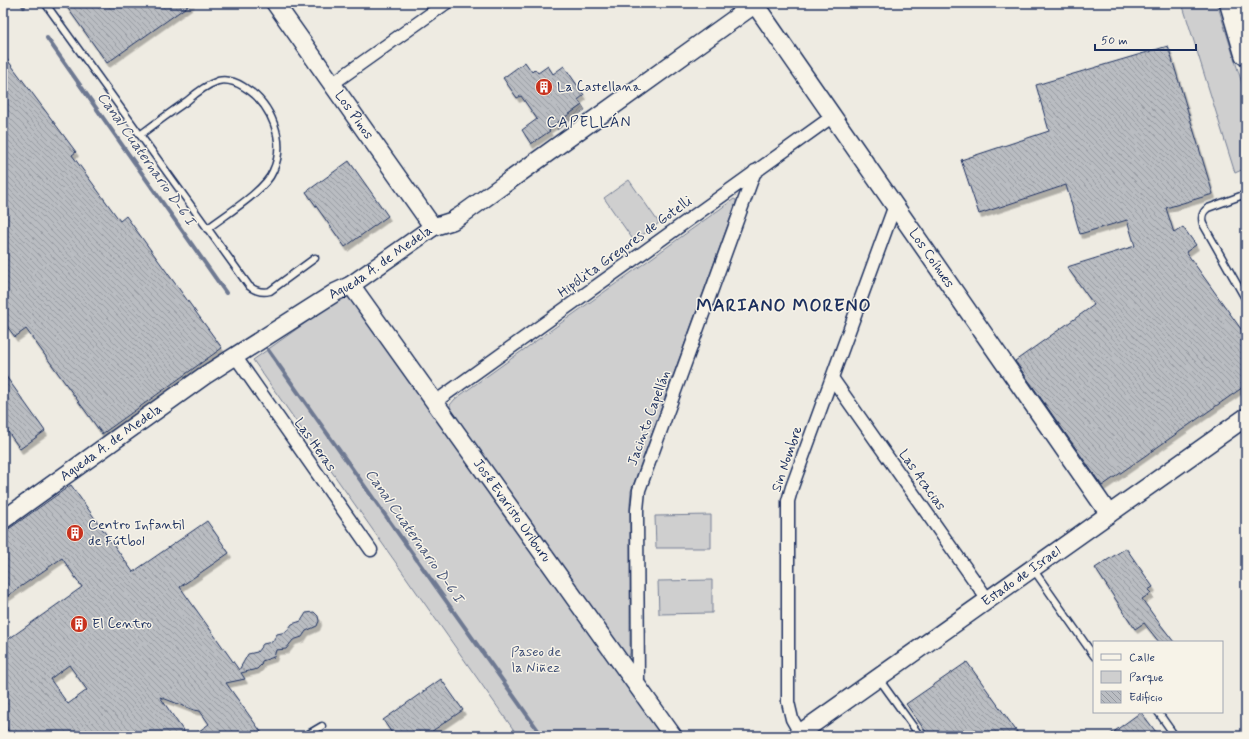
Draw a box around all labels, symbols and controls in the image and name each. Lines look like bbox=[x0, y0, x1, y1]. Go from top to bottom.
scale bar bbox=[1095, 26, 1196, 52]
text: 50 m bbox=[1101, 33, 1128, 49]
building icon: La Castellana bbox=[534, 77, 554, 97]
place label: La Castellana bbox=[557, 78, 641, 96]
street label: Los Pinos bbox=[331, 87, 377, 143]
water label: Canal Cuaternario D-6 I bbox=[92, 88, 201, 232]
district label: CAPELLÁN bbox=[547, 112, 631, 133]
street label: Hipólita Gregores de Gotelli bbox=[554, 192, 696, 302]
street label: Agueda A. de Medela bbox=[325, 221, 436, 304]
street label: Los Coíhues bbox=[905, 225, 958, 292]
district label: MARIANO MORENO bbox=[696, 294, 872, 318]
street label: Jacinto Capellán bbox=[623, 368, 675, 468]
street label: Agueda A. de Medela bbox=[57, 400, 166, 485]
street label: Las Heras bbox=[290, 415, 340, 475]
street label: Sin Nombre bbox=[767, 423, 807, 494]
street label: Las Acacias bbox=[894, 446, 950, 514]
street label: José Evaristo Uriburu bbox=[469, 455, 555, 566]
water label: Canal Cuaternario D-6 I bbox=[360, 465, 469, 609]
place label: Centro Infantil de Fútbol bbox=[88, 516, 185, 550]
building icon: Centro Infantil de Fútbol bbox=[65, 523, 85, 543]
street label: Estado de Israel bbox=[978, 542, 1064, 611]
building icon: El Centro bbox=[69, 614, 89, 634]
place label: El Centro bbox=[92, 615, 152, 633]
legend bbox=[1093, 641, 1223, 713]
park label: Paseo de la Niñez bbox=[511, 643, 561, 677]
text: Calle bbox=[1129, 650, 1155, 666]
text: Parque bbox=[1129, 670, 1164, 686]
text: Edificio bbox=[1129, 690, 1163, 706]

